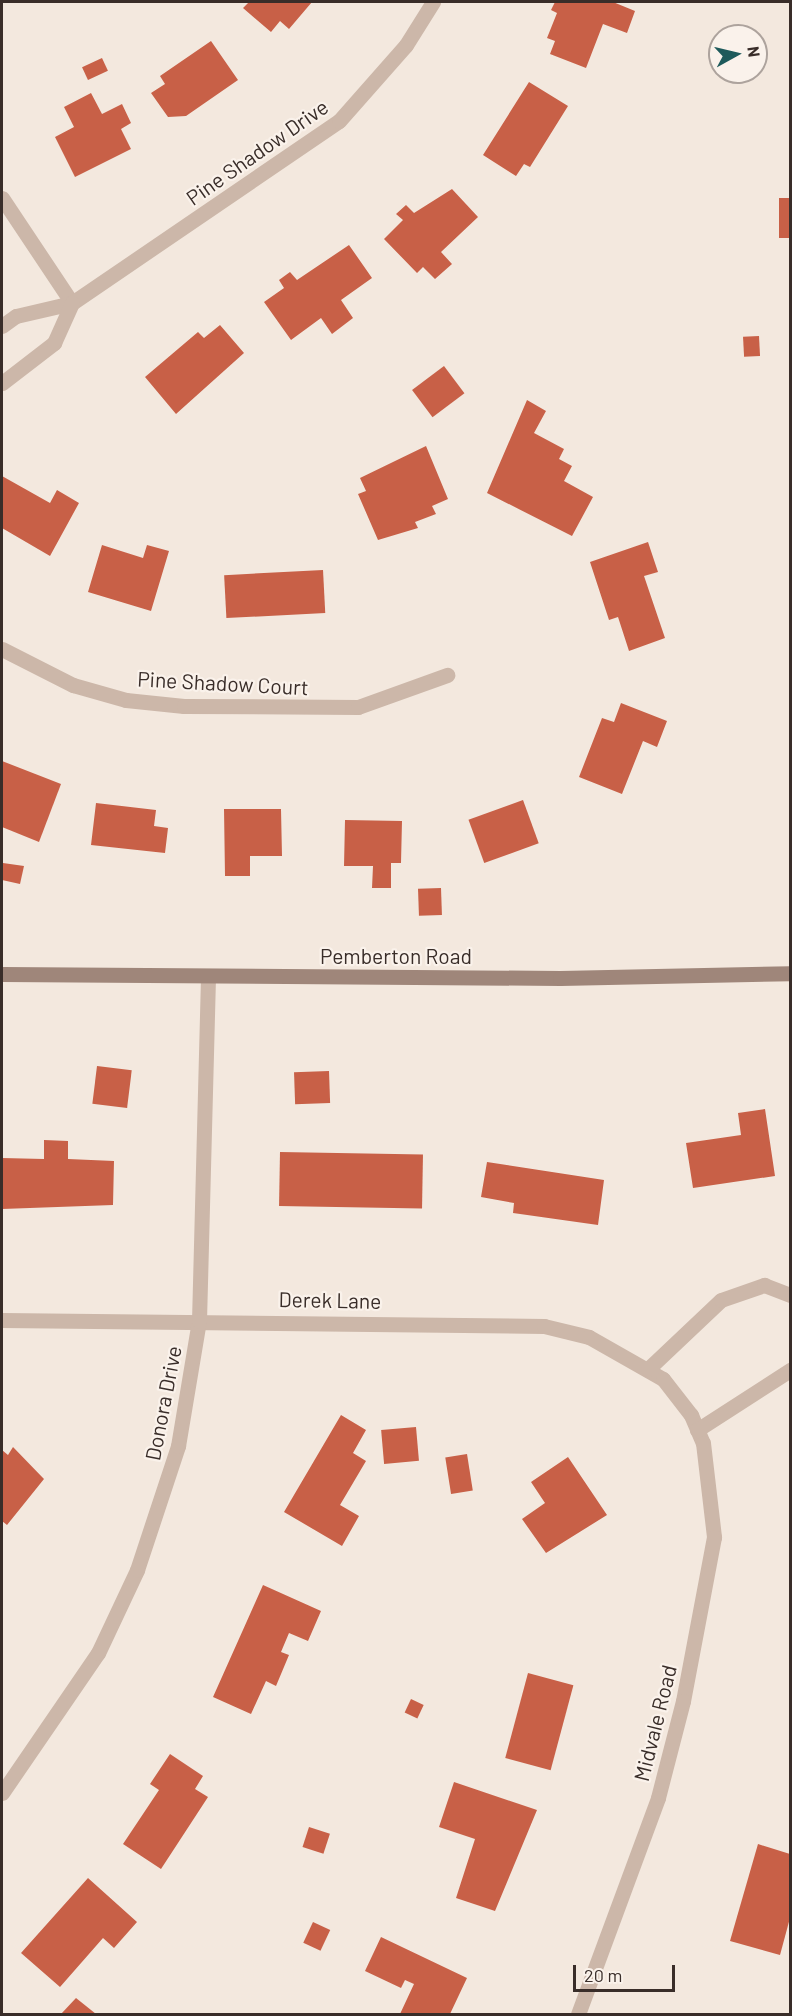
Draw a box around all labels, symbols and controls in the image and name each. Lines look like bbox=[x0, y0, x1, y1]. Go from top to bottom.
north arrow bbox=[708, 24, 768, 84]
text: N bbox=[744, 45, 764, 58]
street label: Pine Shadow Drive bbox=[181, 94, 333, 210]
street label: Pine Shadow Court bbox=[137, 666, 309, 700]
street label: Pemberton Road bbox=[320, 943, 472, 969]
street label: Derek Lane bbox=[278, 1287, 382, 1313]
street label: Donora Drive bbox=[140, 1343, 186, 1463]
street label: Midvale Road bbox=[628, 1662, 682, 1784]
scale bar bbox=[576, 1953, 678, 1991]
text: 20 m bbox=[584, 1964, 622, 1986]

